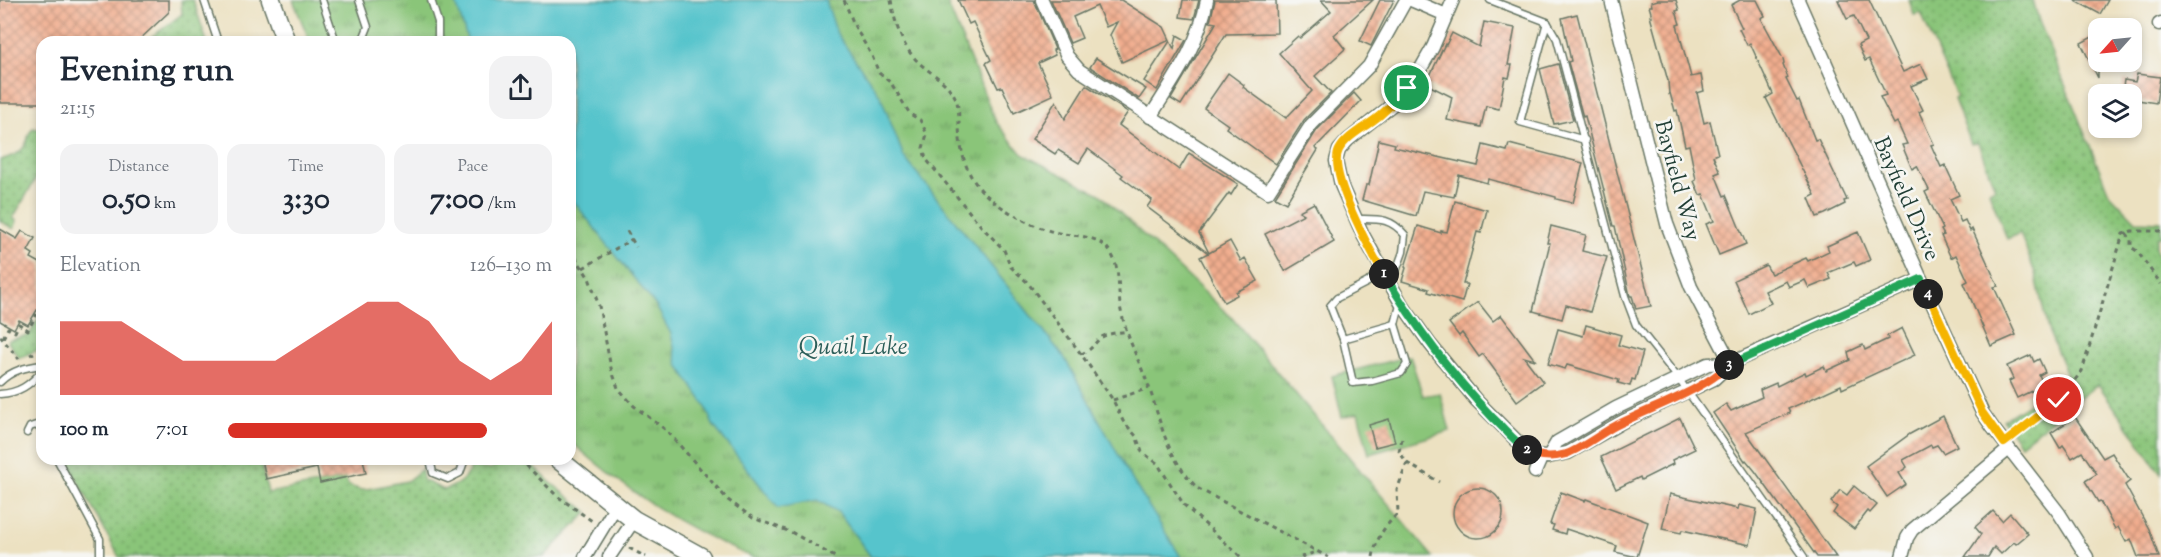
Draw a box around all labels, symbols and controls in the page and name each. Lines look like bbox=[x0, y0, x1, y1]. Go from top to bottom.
north arrow bbox=[2088, 18, 2142, 72]
map controls bbox=[2088, 18, 2142, 138]
text: Evening run bbox=[60, 48, 234, 96]
button: share bbox=[489, 56, 552, 119]
pin bbox=[1381, 62, 1432, 113]
icon: arrive bbox=[1390, 71, 1423, 104]
button: layers bbox=[2088, 84, 2142, 138]
text: 21:15 bbox=[60, 95, 95, 124]
street label: Bayfield Way bbox=[1645, 117, 1708, 245]
street label: Bayfield Drive bbox=[1864, 132, 1947, 266]
text: Distance bbox=[109, 156, 169, 179]
text: Time bbox=[288, 156, 324, 179]
text: Pace bbox=[458, 156, 488, 179]
text: 0.50 bbox=[102, 179, 151, 222]
text: 3:30 bbox=[282, 179, 330, 222]
text: 7:00 bbox=[430, 179, 484, 222]
text: km bbox=[151, 193, 176, 216]
text: /km bbox=[484, 193, 516, 216]
text: Elevation bbox=[60, 252, 141, 281]
text: 126–130 m bbox=[470, 252, 552, 281]
pin: 1 bbox=[1369, 259, 1399, 289]
text: 1 bbox=[1381, 262, 1387, 285]
pin: 4 bbox=[1913, 279, 1943, 309]
text: 4 bbox=[1924, 282, 1932, 305]
water label: Quail Lake bbox=[799, 331, 907, 365]
pin: 3 bbox=[1714, 350, 1744, 380]
text: 3 bbox=[1726, 353, 1732, 376]
pin bbox=[2033, 374, 2084, 425]
icon: check bbox=[2042, 383, 2075, 416]
text: 100 m bbox=[60, 416, 109, 445]
text: 7:01 bbox=[156, 416, 188, 445]
pin: 2 bbox=[1512, 435, 1542, 465]
text: 2 bbox=[1523, 438, 1531, 461]

